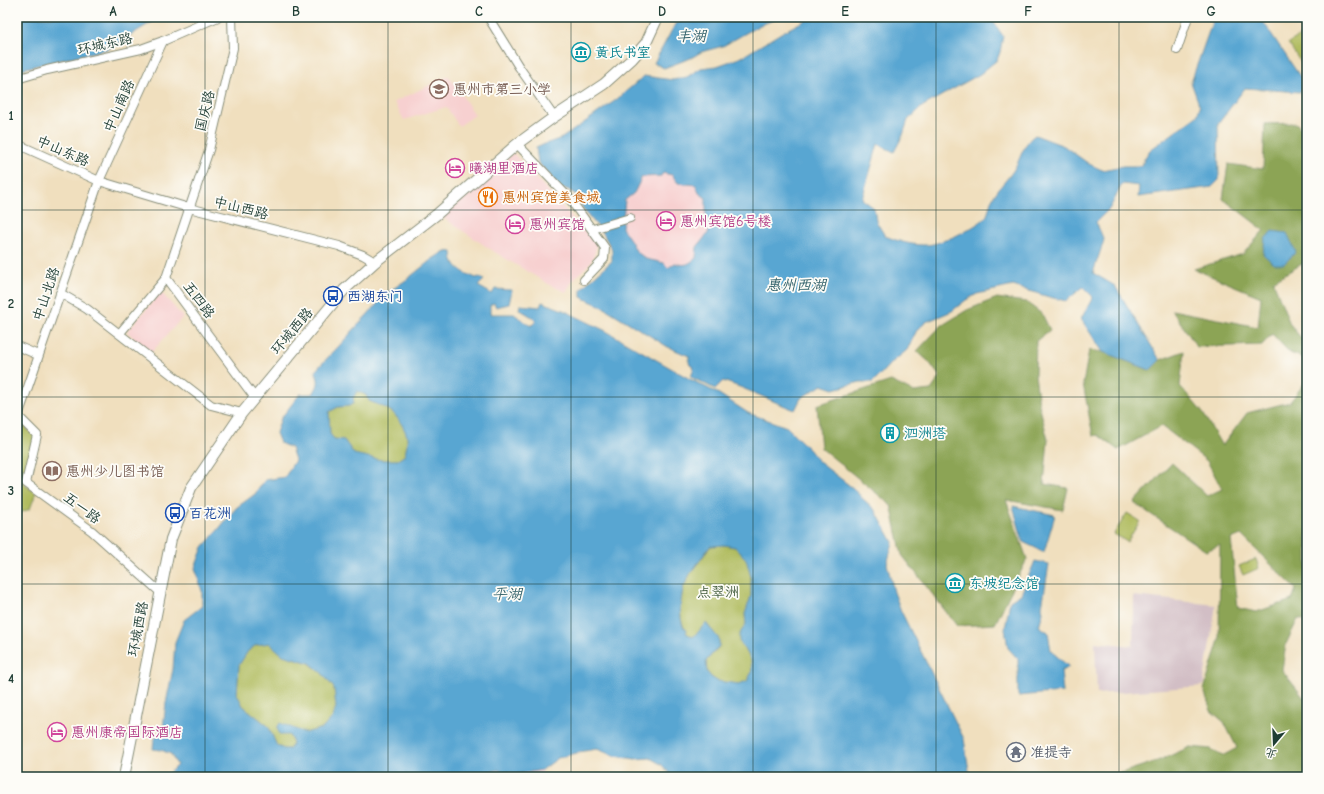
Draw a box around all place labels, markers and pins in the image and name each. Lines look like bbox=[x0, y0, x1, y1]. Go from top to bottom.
museum icon: 黄氏书室 bbox=[570, 41, 592, 63]
place label: 黄氏书室 bbox=[595, 44, 651, 61]
school or university icon: 惠州市第三小学 bbox=[428, 78, 450, 100]
place label: 惠州市第三小学 bbox=[453, 81, 551, 98]
hotel icon: 曦湖里酒店 bbox=[444, 157, 466, 179]
place label: 曦湖里酒店 bbox=[469, 160, 539, 177]
restaurant icon: 惠州宾馆美食城 bbox=[477, 186, 499, 208]
place label: 惠州宾馆美食城 bbox=[502, 189, 600, 206]
hotel icon: 惠州宾馆6号楼 bbox=[655, 210, 677, 232]
hotel icon: 惠州宾馆 bbox=[504, 213, 526, 235]
place label: 惠州宾馆6号楼 bbox=[680, 213, 772, 230]
place label: 惠州宾馆 bbox=[529, 216, 585, 233]
bus stop icon: 西湖东门 bbox=[322, 285, 344, 307]
place label: 西湖东门 bbox=[347, 288, 403, 305]
building icon: 泗洲塔 bbox=[879, 422, 901, 444]
place label: 泗洲塔 bbox=[904, 425, 946, 442]
library icon: 惠州少儿图书馆 bbox=[41, 460, 63, 482]
place label: 惠州少儿图书馆 bbox=[66, 463, 164, 480]
bus stop icon: 百花洲 bbox=[164, 502, 186, 524]
place label: 百花洲 bbox=[189, 505, 231, 522]
museum icon: 东坡纪念馆 bbox=[944, 572, 966, 594]
place label: 东坡纪念馆 bbox=[969, 575, 1039, 592]
hotel icon: 惠州康帝国际酒店 bbox=[46, 721, 68, 743]
place label: 惠州康帝国际酒店 bbox=[71, 724, 183, 741]
temple icon: 准提寺 bbox=[1005, 741, 1027, 763]
place label: 准提寺 bbox=[1030, 744, 1072, 761]

